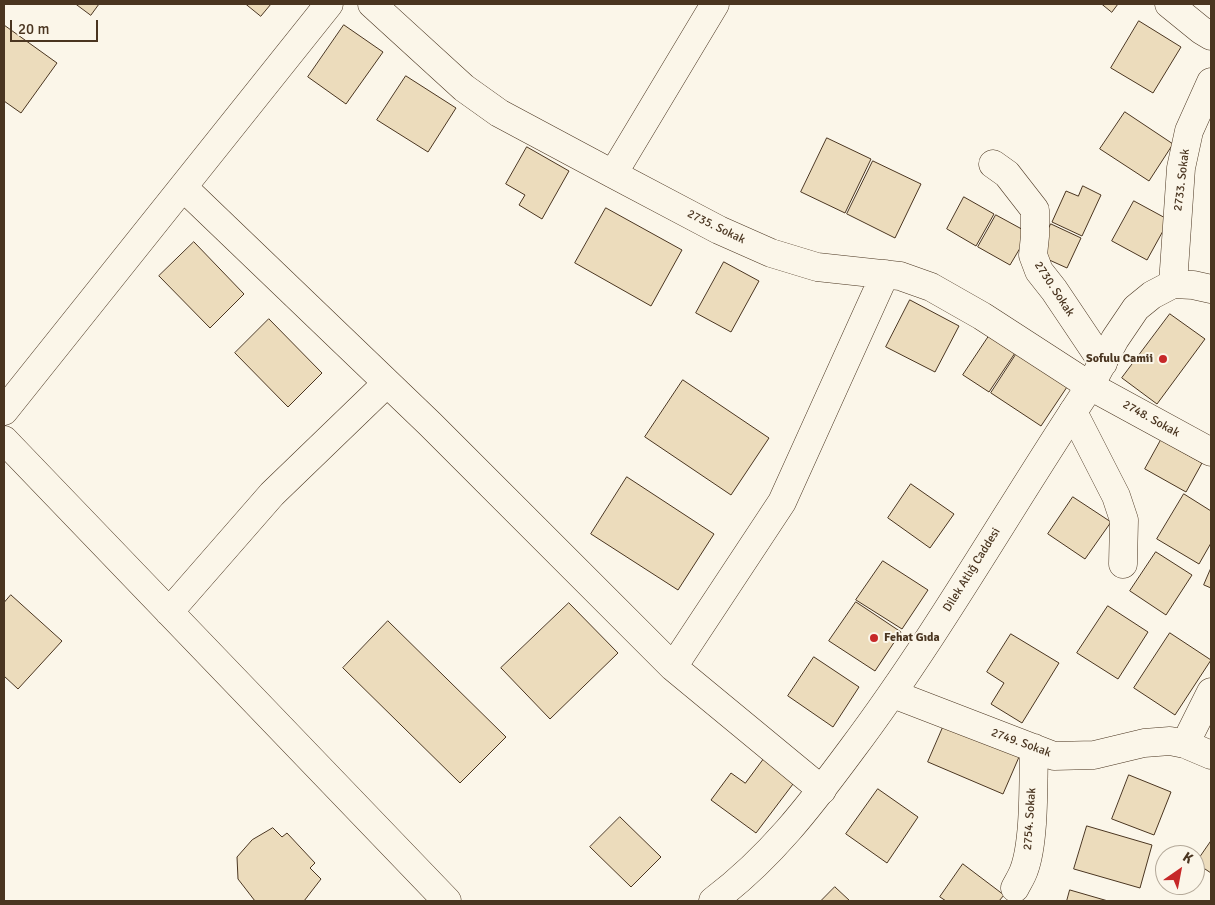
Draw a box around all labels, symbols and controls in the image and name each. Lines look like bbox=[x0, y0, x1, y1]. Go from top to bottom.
scale bar bbox=[12, 10, 100, 42]
text: 20 m bbox=[18, 20, 49, 38]
street label: 2733. Sokak bbox=[1171, 148, 1193, 212]
street label: 2735. Sokak bbox=[685, 207, 747, 247]
street label: 2730. Sokak bbox=[1031, 259, 1077, 319]
place label: Sofulu Camii bbox=[1086, 352, 1153, 366]
marker: Sofulu Camii bbox=[1157, 353, 1169, 365]
street label: 2748. Sokak bbox=[1120, 397, 1182, 441]
street label: Dilek Atlığ Caddesi bbox=[940, 525, 1004, 615]
place label: Fehat Gıda bbox=[884, 631, 940, 645]
marker: Fehat Gıda bbox=[868, 632, 880, 644]
street label: 2749. Sokak bbox=[989, 726, 1053, 760]
street label: 2754. Sokak bbox=[1021, 787, 1039, 851]
north arrow bbox=[1155, 845, 1205, 895]
text: K bbox=[1180, 848, 1196, 867]

